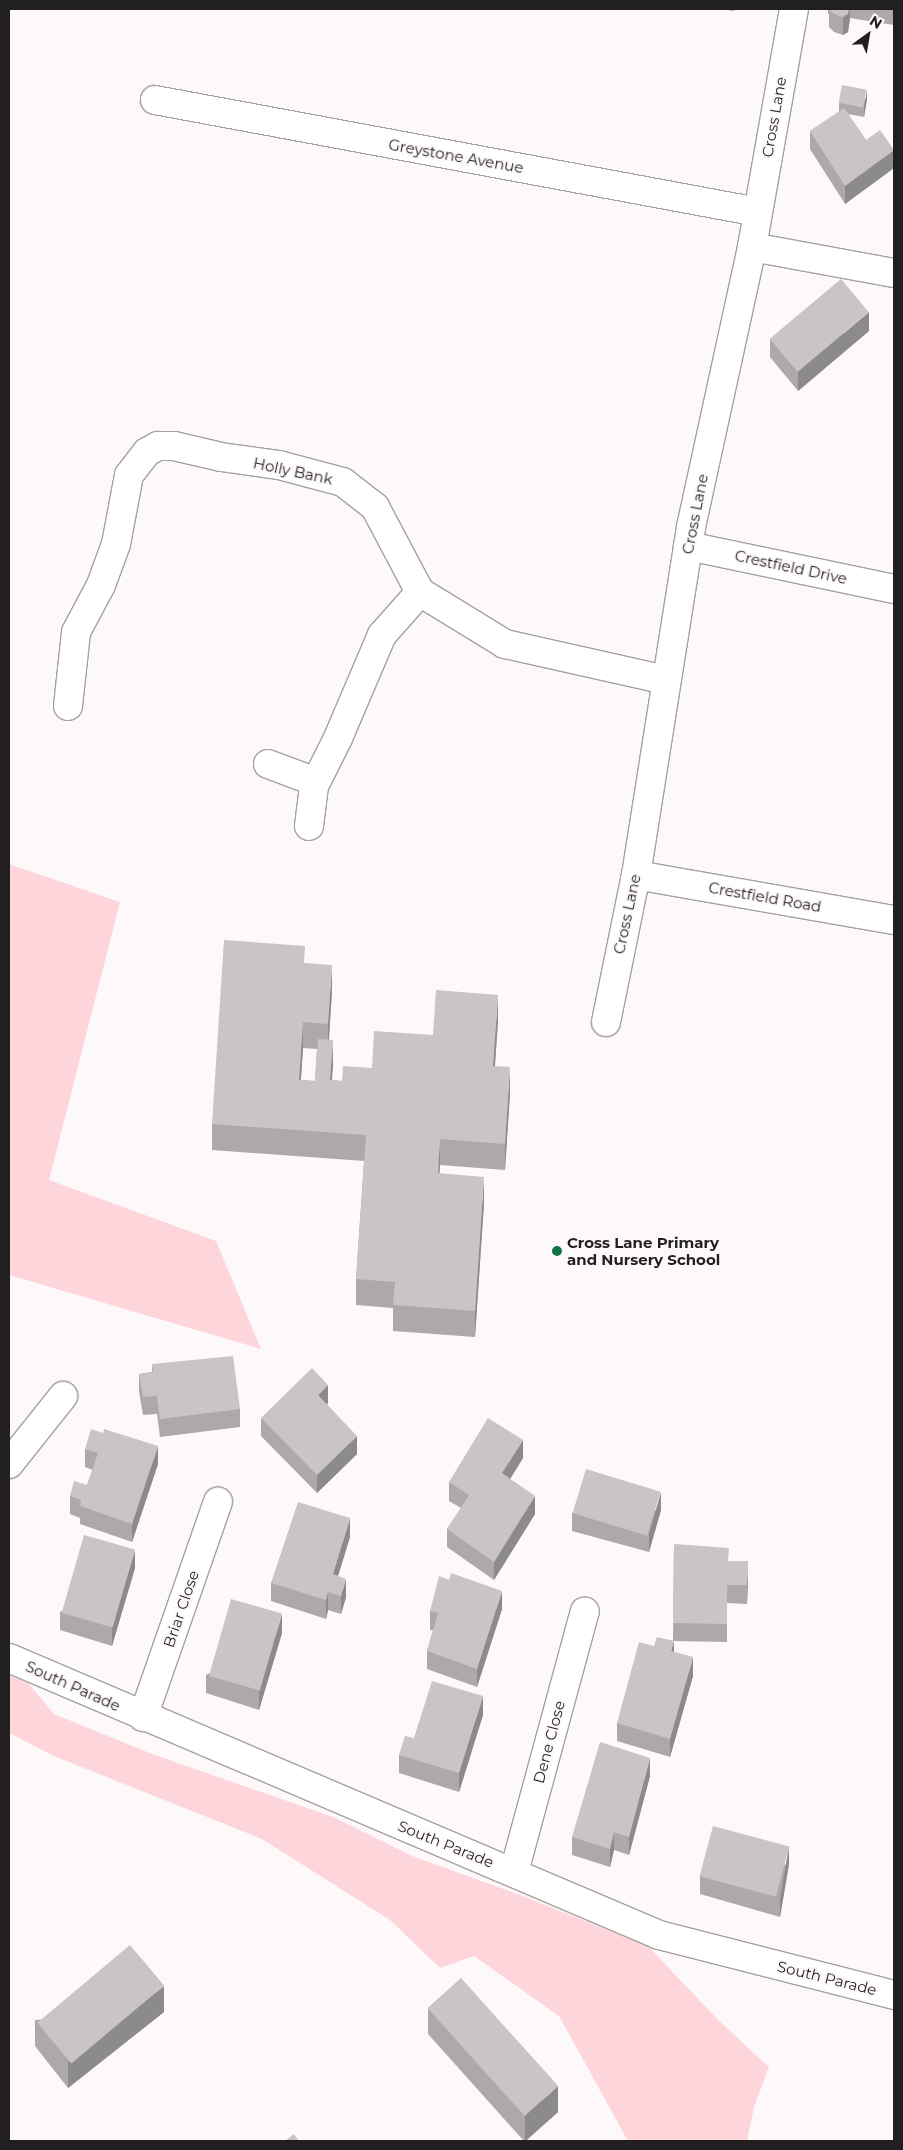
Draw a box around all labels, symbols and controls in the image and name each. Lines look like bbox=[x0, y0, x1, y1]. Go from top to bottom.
north arrow bbox=[843, 10, 893, 60]
text: N bbox=[866, 12, 886, 33]
street label: Cross Lane bbox=[758, 75, 790, 159]
street label: Greystone Avenue bbox=[387, 135, 525, 177]
street label: Holly Bank bbox=[252, 454, 334, 488]
street label: Cross Lane bbox=[678, 472, 712, 556]
street label: Crestfield Drive bbox=[733, 546, 849, 588]
street label: Cross Lane bbox=[610, 872, 644, 956]
street label: Crestfield Road bbox=[707, 878, 823, 916]
place label: Cross Lane Primary and Nursery School bbox=[567, 1233, 720, 1268]
marker: Cross Lane Primary and Nursery School bbox=[551, 1245, 563, 1257]
street label: Briar Close bbox=[159, 1568, 203, 1650]
street label: South Parade bbox=[23, 1657, 123, 1715]
street label: Dene Close bbox=[529, 1699, 569, 1785]
street label: South Parade bbox=[395, 1817, 497, 1871]
street label: South Parade bbox=[775, 1957, 879, 1999]

